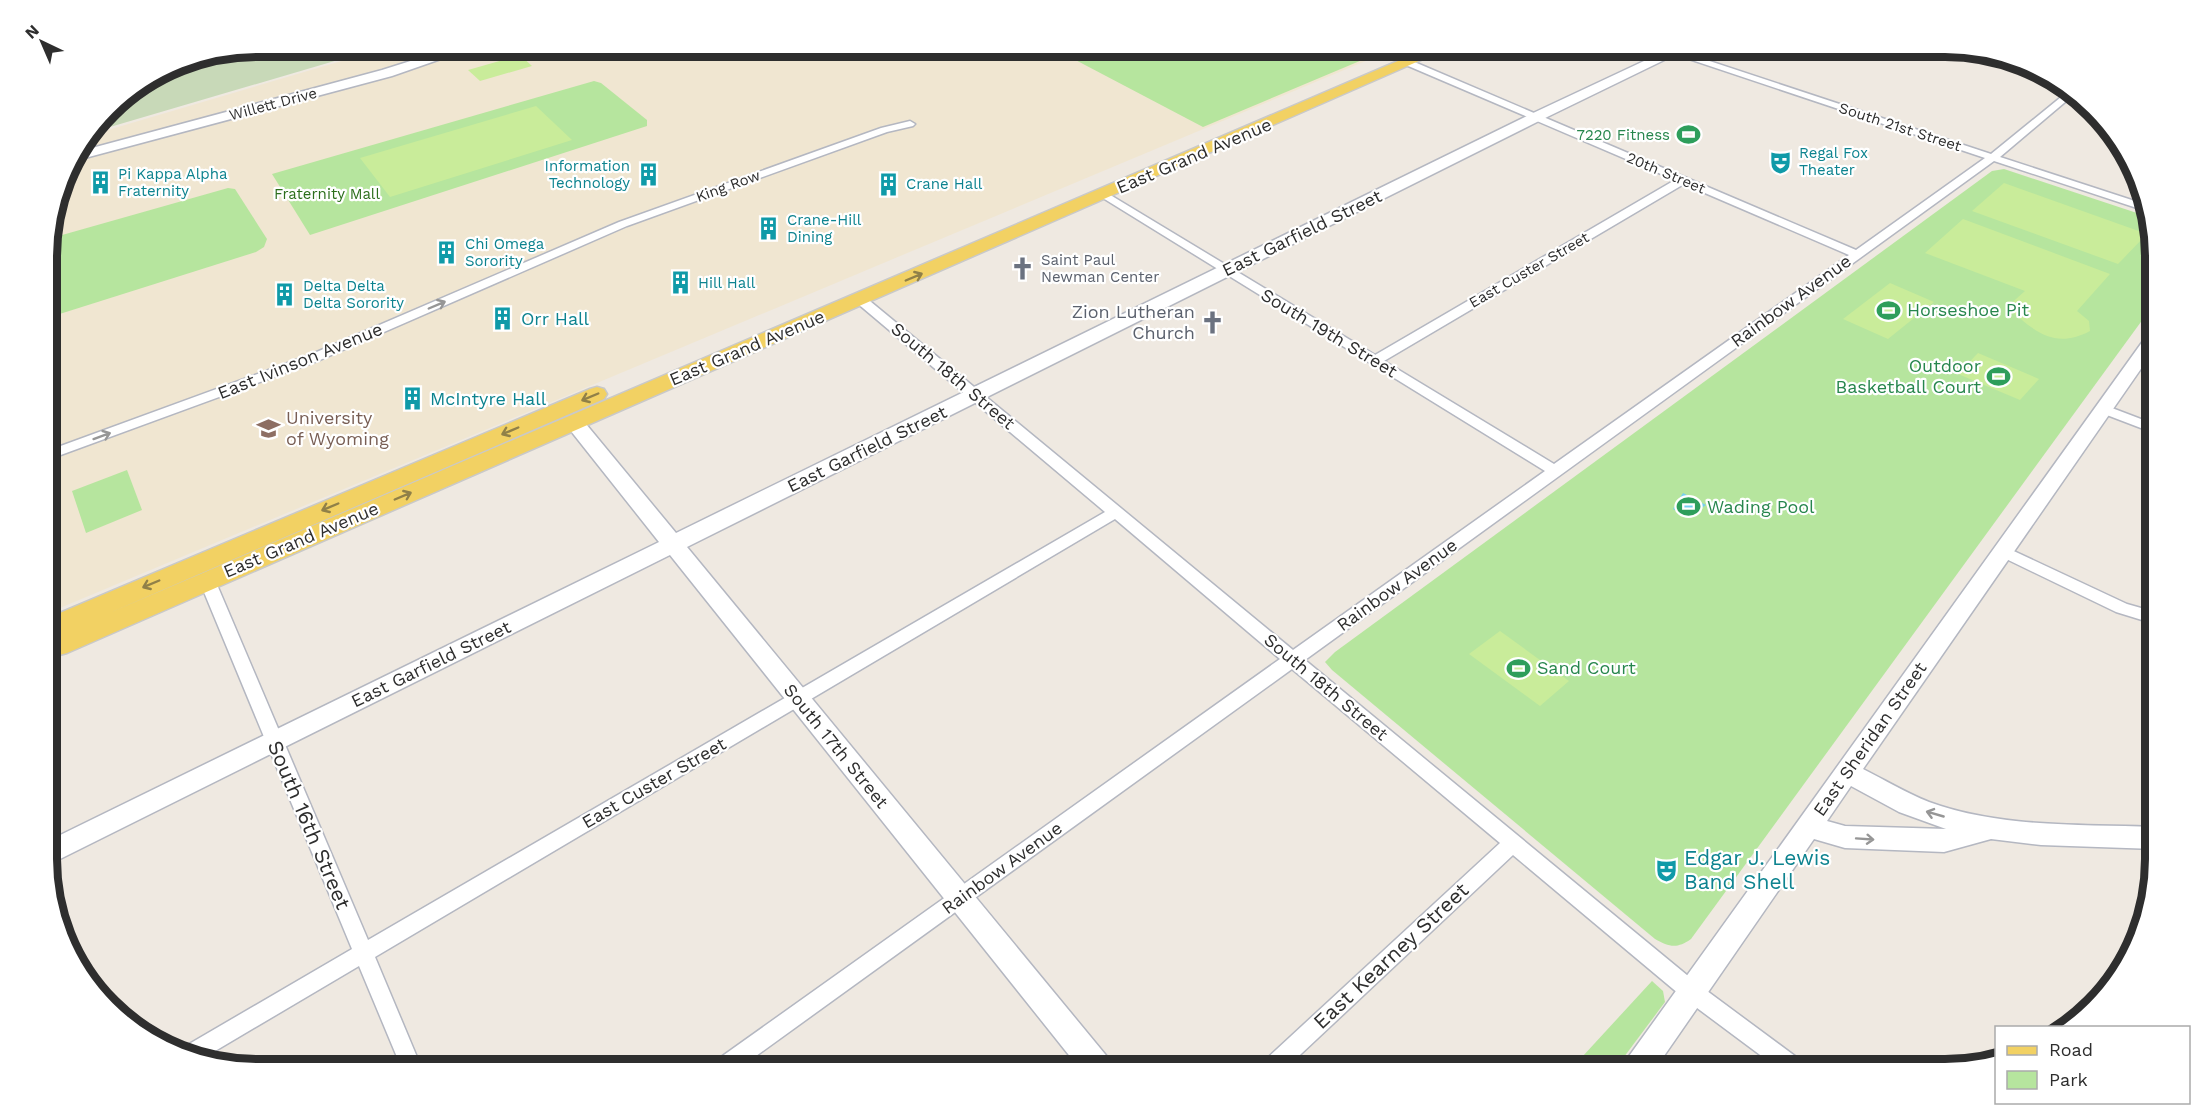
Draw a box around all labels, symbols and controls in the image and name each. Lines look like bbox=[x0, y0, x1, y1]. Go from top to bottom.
north arrow bbox=[12, 12, 72, 72]
text: N bbox=[21, 21, 43, 43]
street label: Willett Drive bbox=[227, 84, 319, 124]
street label: South 21st Street bbox=[1837, 99, 1964, 155]
street label: East Grand Avenue bbox=[1113, 113, 1275, 198]
sports icon: 7220 Fitness bbox=[1675, 122, 1701, 148]
place label: 7220 Fitness bbox=[1576, 126, 1670, 144]
place label: Regal Fox Theater bbox=[1799, 144, 1868, 179]
street label: 20th Street bbox=[1624, 148, 1709, 198]
theatre icon: Regal Fox Theater bbox=[1768, 149, 1794, 175]
place label: Information Technology bbox=[545, 157, 630, 192]
building icon: Information Technology bbox=[635, 162, 661, 188]
place label: Pi Kappa Alpha Fraternity bbox=[118, 165, 228, 200]
street label: King Row bbox=[693, 166, 763, 206]
building icon: Pi Kappa Alpha Fraternity bbox=[87, 170, 113, 196]
building icon: Crane Hall bbox=[875, 171, 901, 197]
place label: Crane Hall bbox=[906, 175, 983, 193]
park label: Fraternity Mall bbox=[274, 185, 380, 203]
street label: East Garfield Street bbox=[1219, 185, 1385, 280]
place label: Crane-Hill Dining bbox=[787, 211, 862, 246]
building icon: Crane-Hill Dining bbox=[756, 216, 782, 242]
street label: East Custer Street bbox=[1466, 228, 1593, 312]
place label: Chi Omega Sorority bbox=[465, 235, 545, 270]
building icon: Chi Omega Sorority bbox=[434, 240, 460, 266]
street label: Rainbow Avenue bbox=[1726, 250, 1855, 351]
place label: Saint Paul Newman Center bbox=[1041, 251, 1159, 286]
church icon: Saint Paul Newman Center bbox=[1010, 256, 1036, 282]
building icon: Hill Hall bbox=[667, 270, 693, 296]
one-way arrow bbox=[905, 271, 923, 282]
place label: Hill Hall bbox=[698, 274, 756, 292]
place label: Delta Delta Delta Sorority bbox=[303, 277, 404, 312]
building icon: Delta Delta Delta Sorority bbox=[272, 282, 298, 308]
street label: South 19th Street bbox=[1257, 284, 1401, 382]
sports icon: Horseshoe Pit bbox=[1876, 297, 1902, 323]
one-way arrow bbox=[427, 299, 445, 311]
place label: Horseshoe Pit bbox=[1907, 299, 2029, 320]
place label: Zion Lutheran Church bbox=[1072, 301, 1195, 343]
street label: East Grand Avenue bbox=[666, 305, 828, 390]
building icon: Orr Hall bbox=[490, 306, 516, 332]
place label: Orr Hall bbox=[521, 308, 590, 329]
church icon: Zion Lutheran Church bbox=[1200, 309, 1226, 335]
street label: East Ivinson Avenue bbox=[214, 318, 385, 403]
street label: South 18th Street bbox=[887, 318, 1020, 434]
place label: Outdoor Basketball Court bbox=[1835, 355, 1981, 397]
sports icon: Outdoor Basketball Court bbox=[1986, 363, 2012, 389]
building icon: McIntyre Hall bbox=[399, 386, 425, 412]
place label: McIntyre Hall bbox=[430, 388, 547, 409]
one-way arrow bbox=[581, 392, 599, 403]
street label: East Garfield Street bbox=[784, 401, 950, 496]
place label: University of Wyoming bbox=[286, 407, 389, 449]
school or university icon: University of Wyoming bbox=[255, 415, 281, 441]
one-way arrow bbox=[501, 426, 519, 437]
one-way arrow bbox=[93, 430, 111, 441]
one-way arrow bbox=[393, 490, 411, 502]
sports icon: Wading Pool bbox=[1676, 494, 1702, 520]
place label: Wading Pool bbox=[1707, 496, 1815, 517]
street label: East Grand Avenue bbox=[220, 497, 382, 582]
one-way arrow bbox=[322, 502, 340, 514]
street label: Rainbow Avenue bbox=[1332, 534, 1461, 635]
one-way arrow bbox=[142, 579, 161, 590]
street label: East Garfield Street bbox=[348, 616, 514, 711]
street label: South 18th Street bbox=[1260, 629, 1393, 745]
sports icon: Sand Court bbox=[1506, 655, 1532, 681]
place label: Sand Court bbox=[1537, 657, 1636, 678]
street label: East Sheridan Street bbox=[1809, 657, 1931, 820]
street label: South 17th Street bbox=[780, 679, 893, 812]
street label: East Custer Street bbox=[578, 733, 730, 832]
street label: South 16th Street bbox=[263, 737, 356, 913]
one-way arrow bbox=[1926, 808, 1945, 819]
street label: Rainbow Avenue bbox=[937, 817, 1066, 918]
one-way arrow bbox=[1855, 834, 1875, 845]
place label: Edgar J. Lewis Band Shell bbox=[1684, 845, 1830, 894]
theatre icon: Edgar J. Lewis Band Shell bbox=[1653, 857, 1679, 883]
street label: East Kearney Street bbox=[1308, 877, 1474, 1034]
legend bbox=[1995, 1026, 2190, 1104]
text: Road bbox=[2049, 1039, 2093, 1060]
text: Park bbox=[2049, 1069, 2088, 1090]

